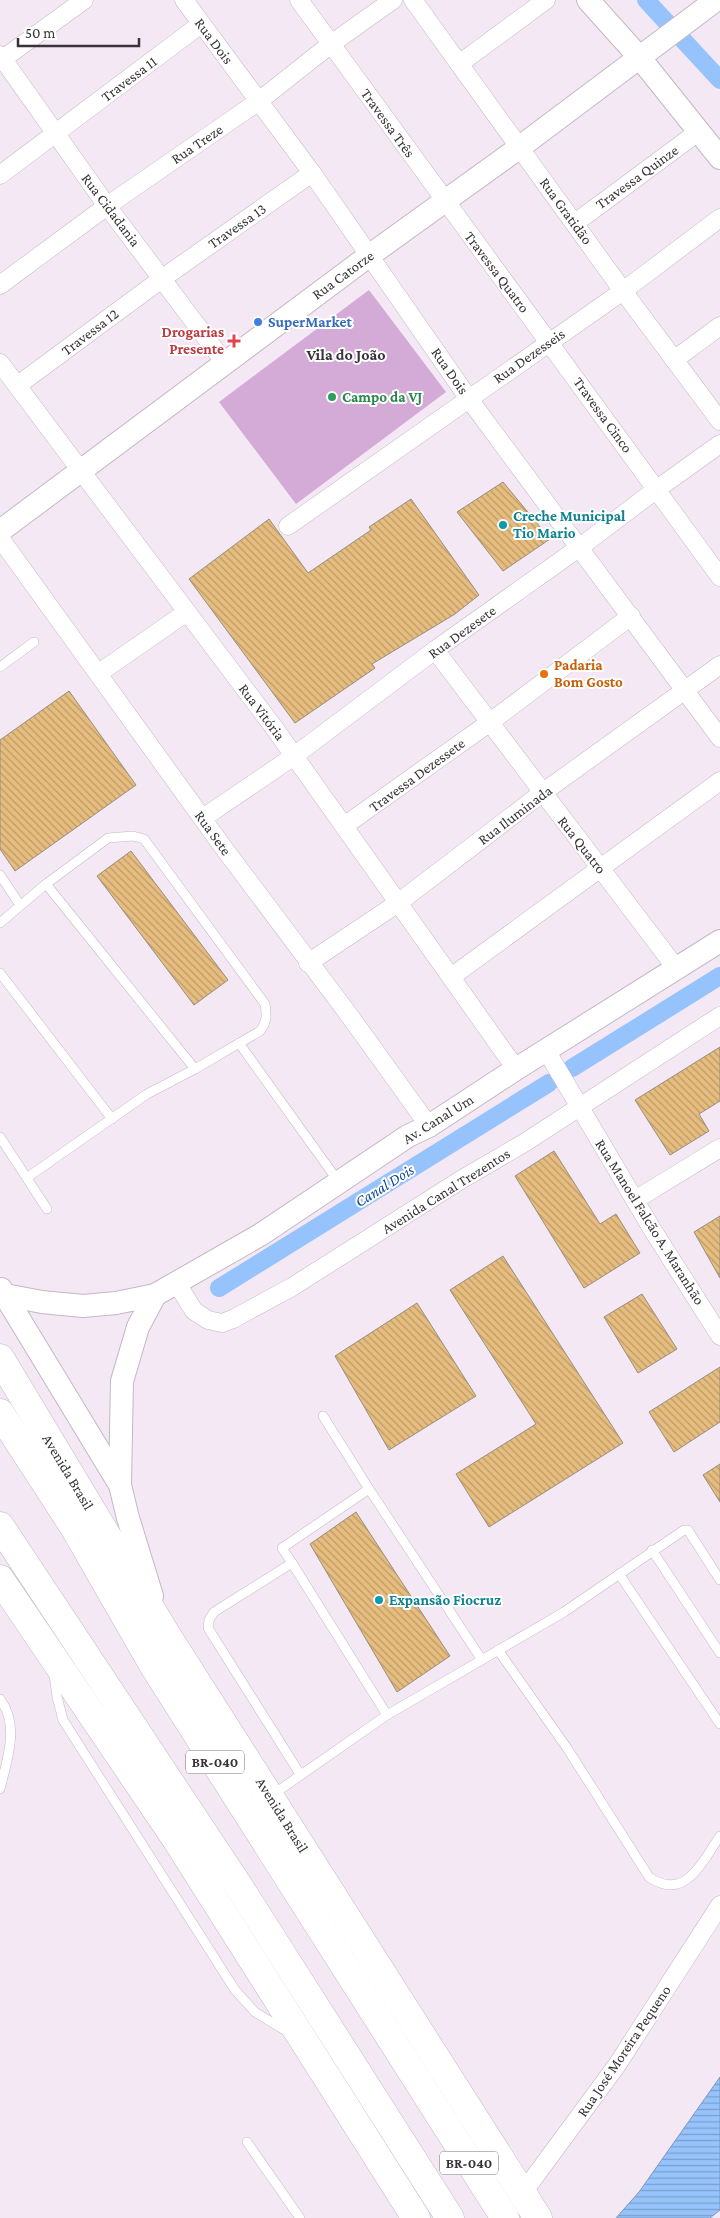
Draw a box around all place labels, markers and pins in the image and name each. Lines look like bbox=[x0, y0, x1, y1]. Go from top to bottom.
place label: SuperMarket bbox=[268, 314, 352, 330]
marker: SuperMarket bbox=[252, 316, 264, 328]
place label: Drogarias Presente bbox=[162, 324, 224, 357]
marker: Drogarias Presente bbox=[228, 335, 240, 347]
place label: Campo da VJ bbox=[342, 389, 422, 405]
marker: Campo da VJ bbox=[326, 391, 338, 403]
place label: Creche Municipal Tio Mario bbox=[513, 508, 626, 541]
marker: Creche Municipal Tio Mario bbox=[497, 519, 509, 531]
place label: Padaria Bom Gosto bbox=[554, 657, 623, 690]
marker: Padaria Bom Gosto bbox=[538, 668, 550, 680]
place label: Expansão Fiocruz bbox=[389, 1592, 501, 1608]
marker: Expansão Fiocruz bbox=[373, 1594, 385, 1606]

